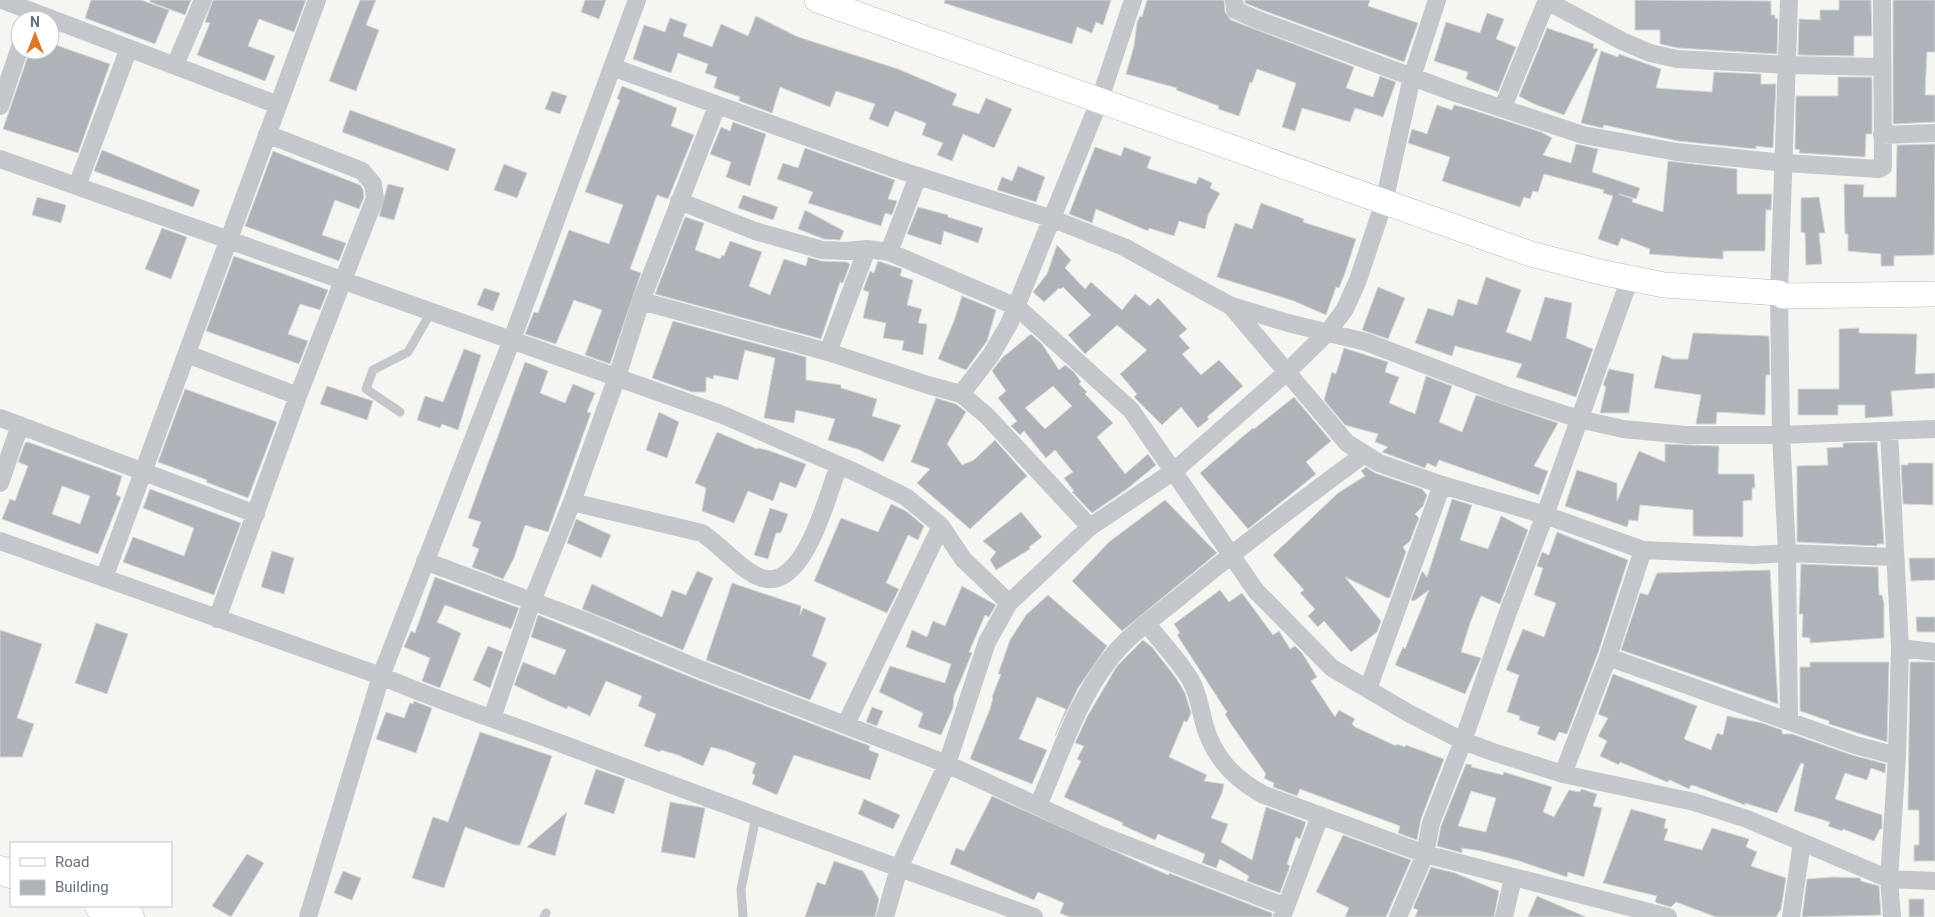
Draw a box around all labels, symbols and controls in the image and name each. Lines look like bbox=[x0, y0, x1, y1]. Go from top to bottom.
north arrow bbox=[10, 10, 60, 60]
text: N bbox=[30, 14, 40, 30]
legend bbox=[10, 842, 172, 907]
text: Road bbox=[55, 853, 89, 871]
text: Building bbox=[55, 878, 109, 896]

